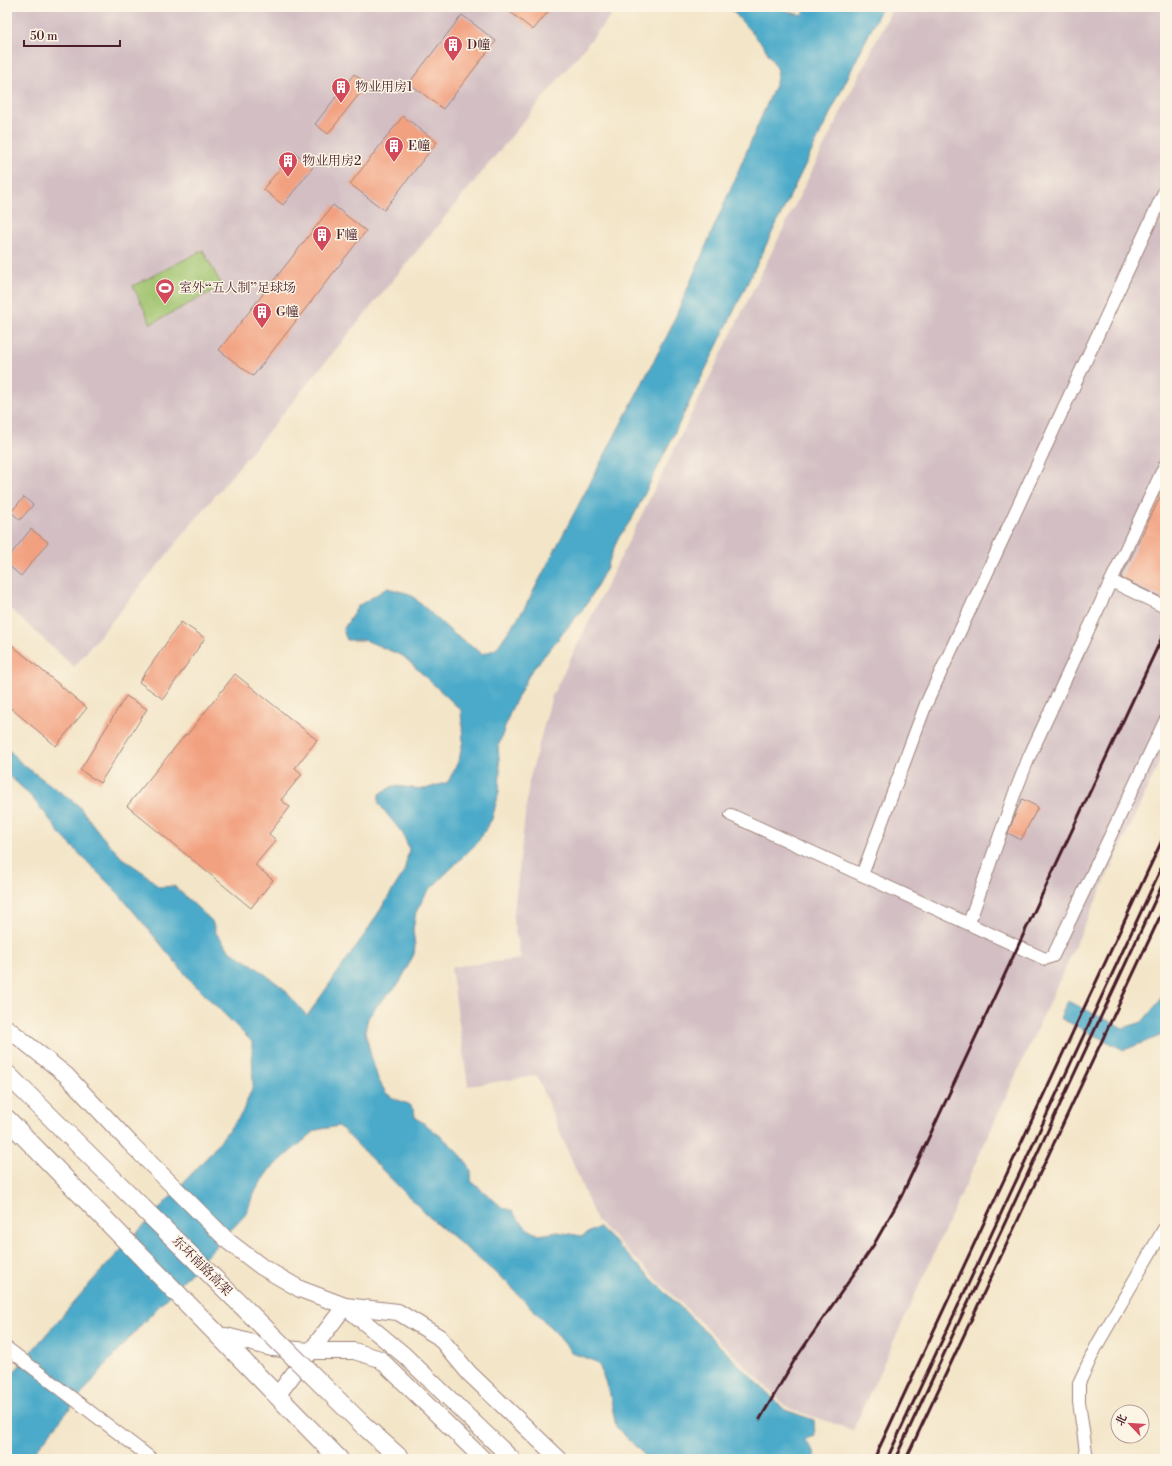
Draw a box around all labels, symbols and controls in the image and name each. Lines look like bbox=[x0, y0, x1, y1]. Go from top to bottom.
scale bar bbox=[24, 22, 120, 48]
text: 50 m bbox=[30, 29, 58, 44]
building icon: D幢 bbox=[442, 34, 464, 62]
place label: D幢 bbox=[467, 37, 490, 53]
building icon: 物业用房1 bbox=[330, 76, 352, 104]
place label: 物业用房1 bbox=[355, 79, 413, 95]
building icon: E幢 bbox=[383, 135, 405, 163]
place label: E幢 bbox=[408, 138, 430, 154]
building icon: 物业用房2 bbox=[277, 150, 299, 178]
place label: 物业用房2 bbox=[302, 153, 361, 169]
building icon: F幢 bbox=[311, 224, 333, 252]
place label: F幢 bbox=[336, 227, 358, 243]
sports icon: 室外“五人制”足球场 bbox=[154, 277, 176, 305]
place label: 室外“五人制”足球场 bbox=[179, 280, 296, 296]
building icon: G幢 bbox=[251, 301, 273, 329]
place label: G幢 bbox=[276, 304, 299, 320]
street label: 东环南路高架 bbox=[169, 1233, 235, 1299]
north arrow bbox=[1110, 1404, 1150, 1444]
text: 北 bbox=[1113, 1412, 1131, 1428]

